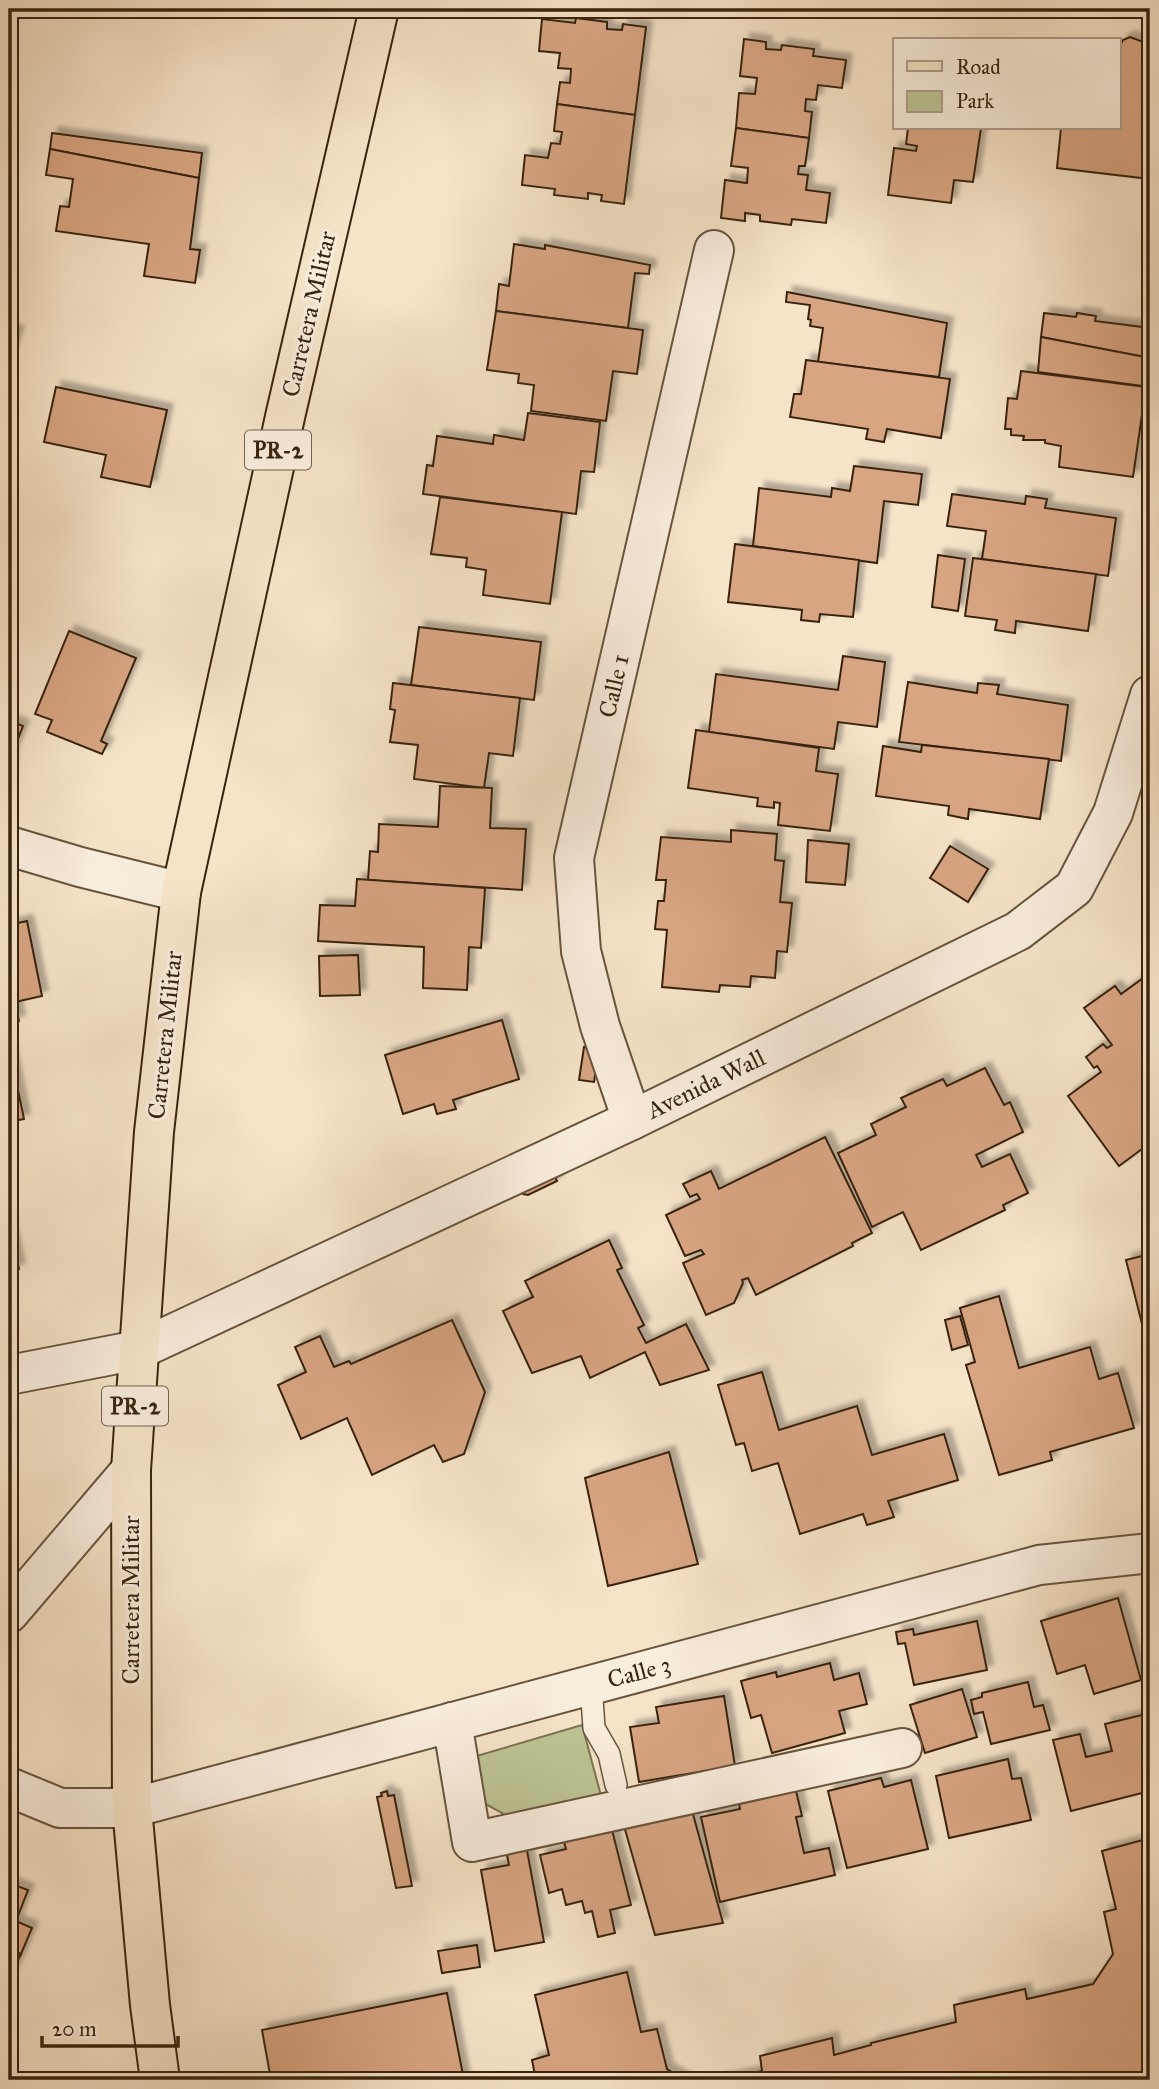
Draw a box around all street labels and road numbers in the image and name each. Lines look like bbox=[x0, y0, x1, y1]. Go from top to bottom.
street label: Carretera Militar bbox=[275, 228, 343, 400]
road number: PR-2 bbox=[245, 431, 311, 470]
street label: Calle 1 bbox=[592, 651, 636, 721]
street label: Carretera Militar bbox=[141, 949, 189, 1121]
street label: Avenida Wall bbox=[641, 1042, 771, 1126]
road number: PR-2 bbox=[102, 1386, 168, 1426]
street label: Carretera Militar bbox=[116, 1515, 146, 1685]
street label: Calle 3 bbox=[604, 1649, 674, 1695]

